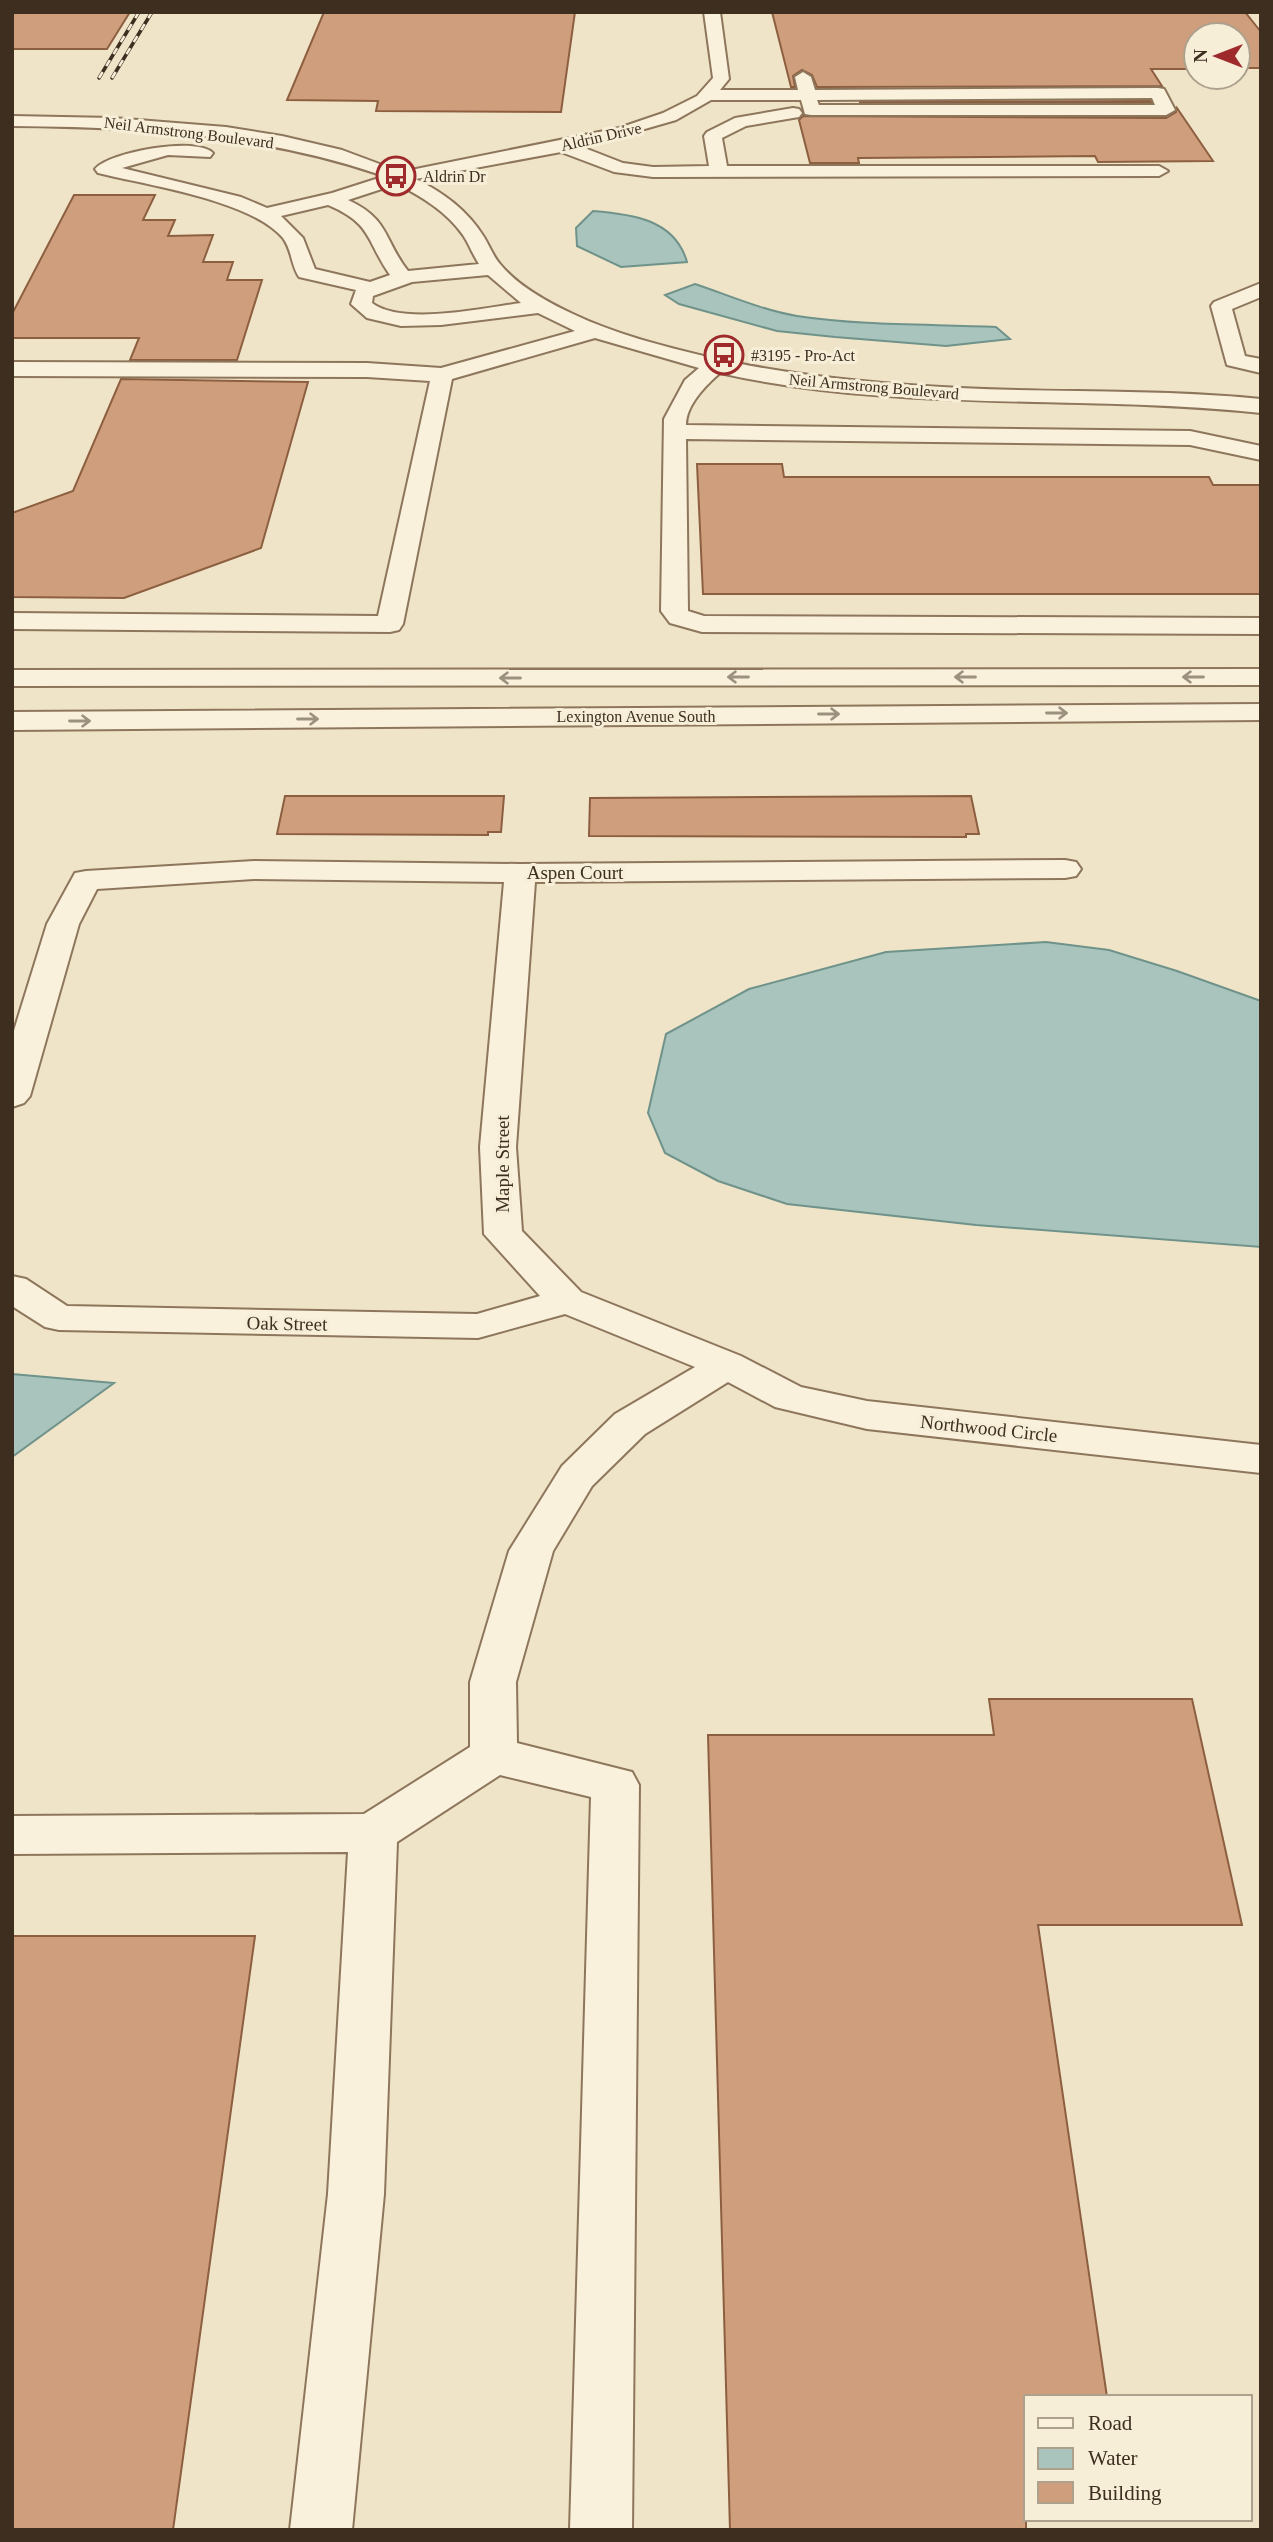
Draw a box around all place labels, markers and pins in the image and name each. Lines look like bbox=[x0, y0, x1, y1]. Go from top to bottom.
bus stop icon: Aldrin Dr bbox=[375, 155, 417, 197]
place label: Aldrin Dr bbox=[423, 168, 486, 185]
bus stop icon: #3195 - Pro-Act bbox=[703, 334, 745, 376]
place label: #3195 - Pro-Act bbox=[751, 347, 856, 364]

